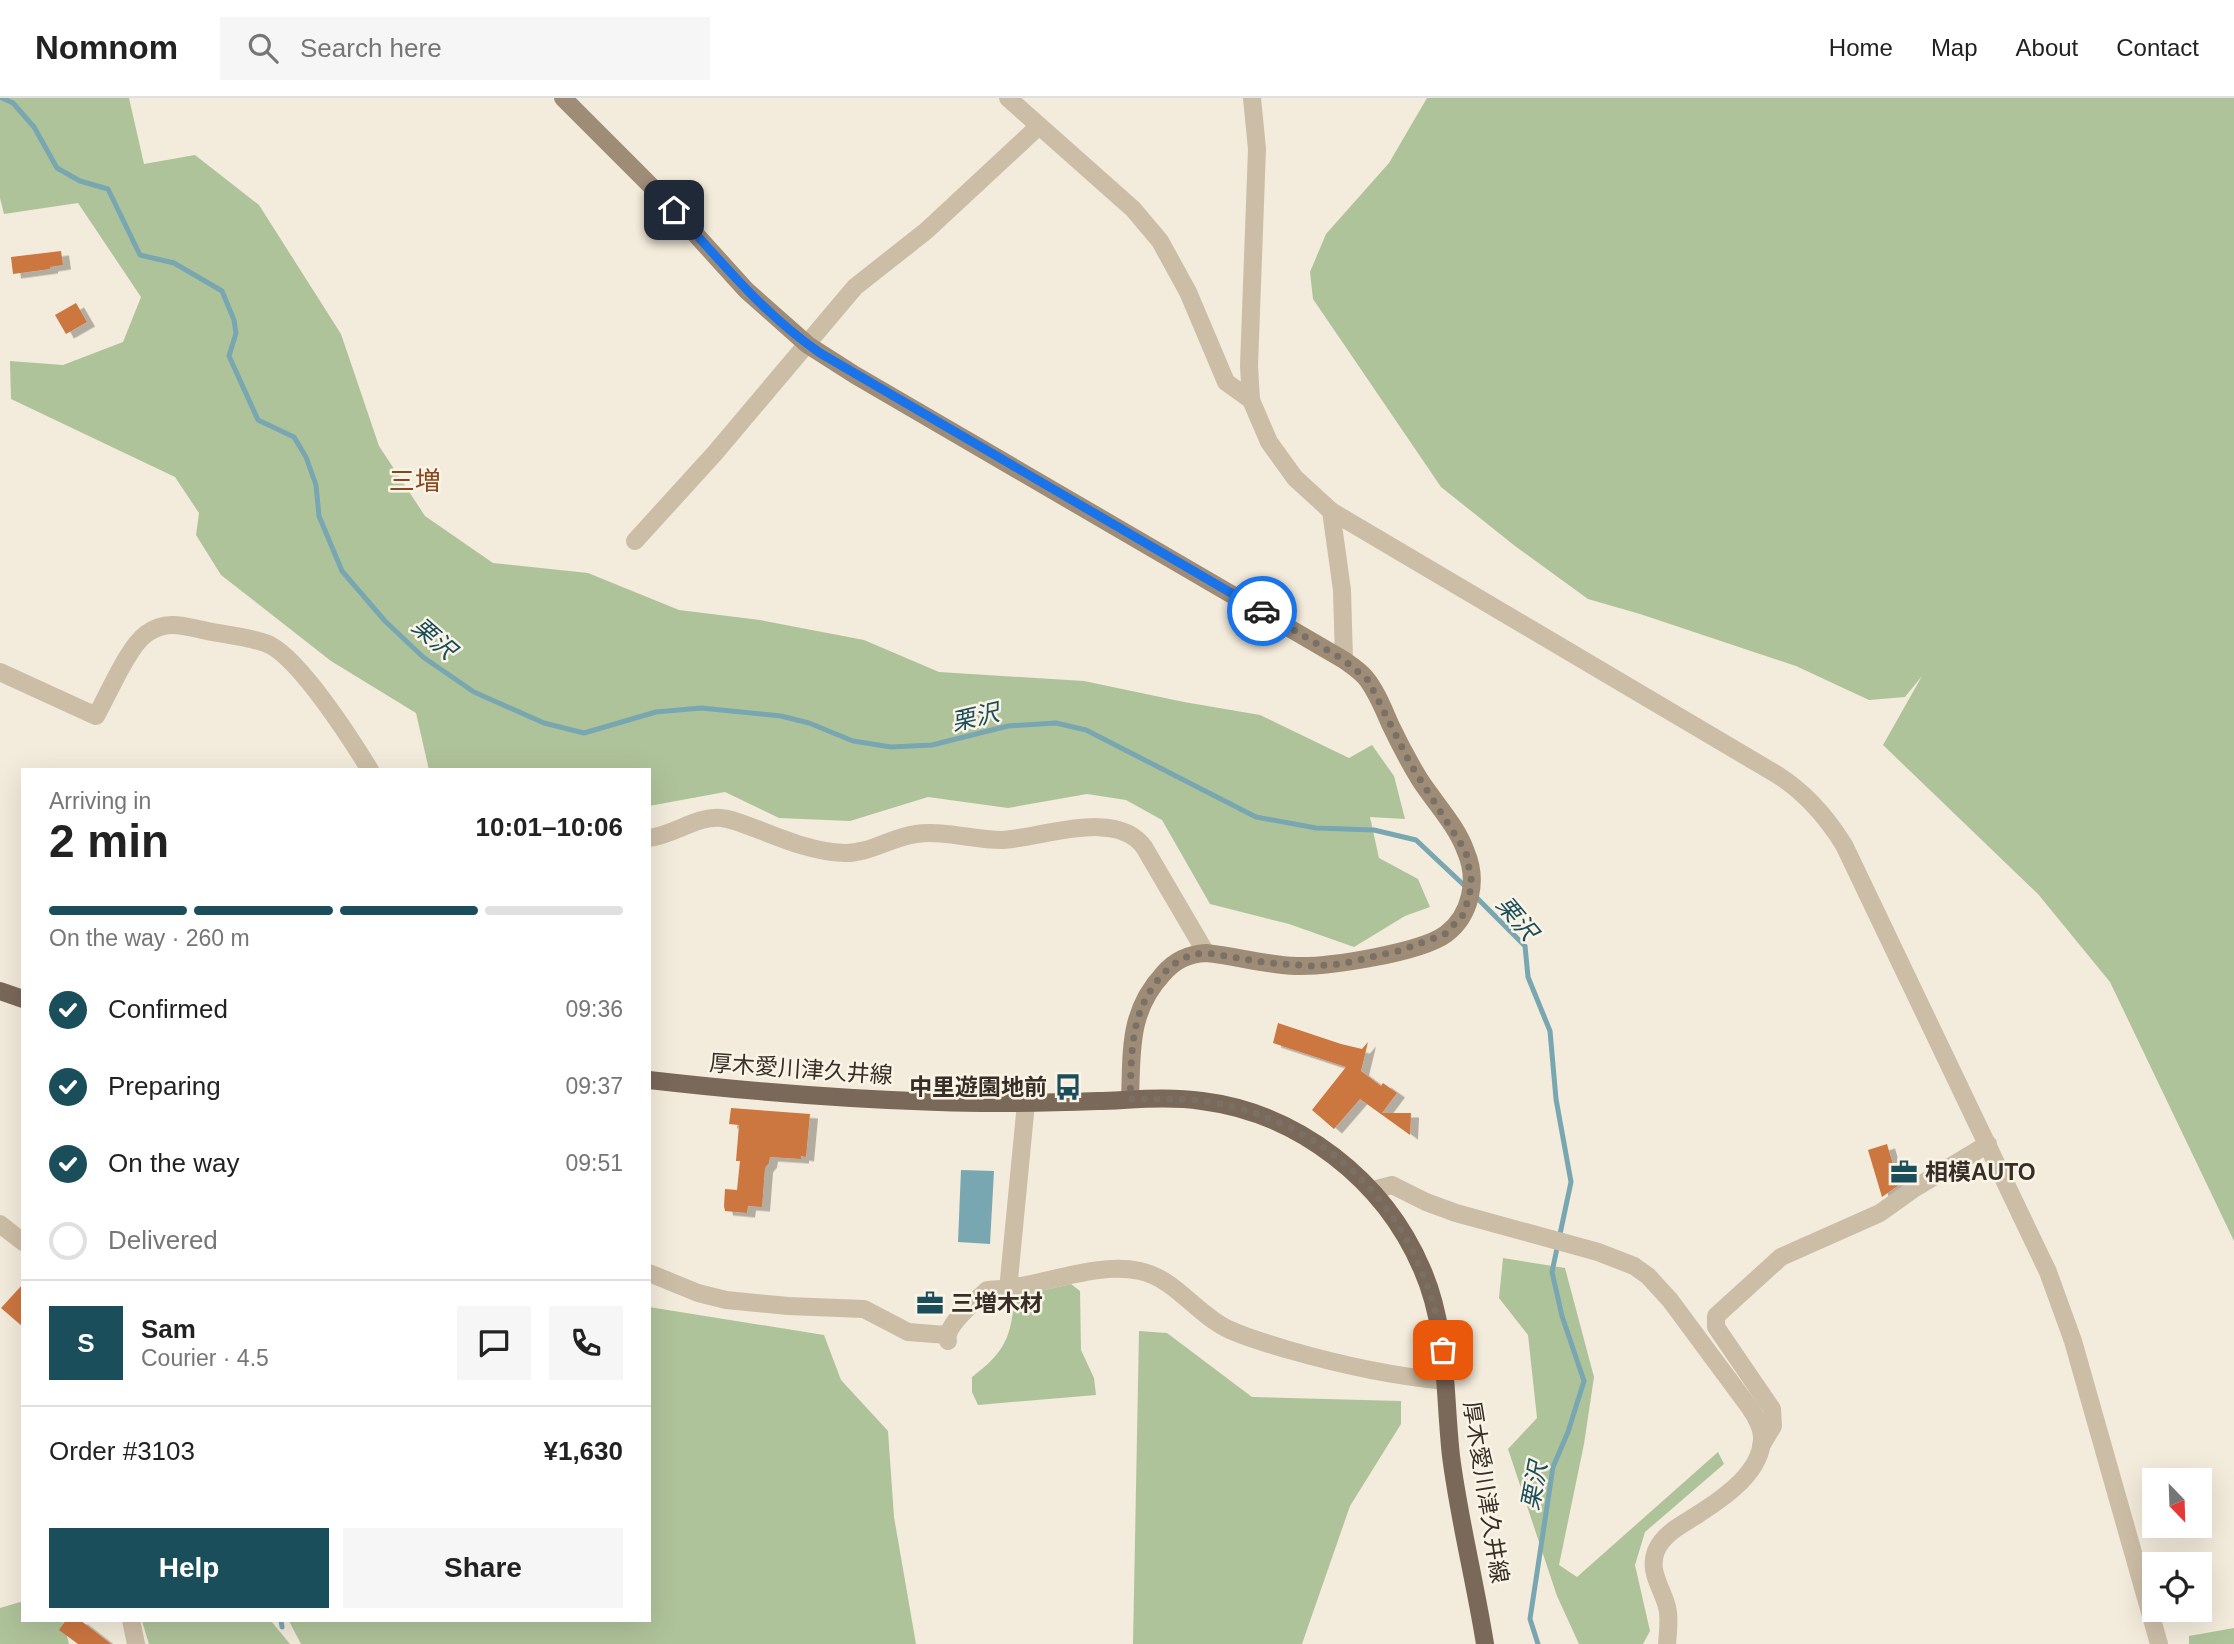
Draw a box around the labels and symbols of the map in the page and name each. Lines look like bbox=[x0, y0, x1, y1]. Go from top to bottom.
pin bbox=[644, 180, 704, 240]
district label: 三増 bbox=[389, 466, 441, 496]
courier bbox=[1227, 576, 1297, 646]
water label: 栗沢 bbox=[407, 612, 463, 666]
water label: 栗沢 bbox=[949, 698, 1004, 736]
water label: 栗沢 bbox=[1491, 891, 1545, 947]
street label: 厚木愛川津久井線 bbox=[708, 1050, 894, 1088]
bus stop icon: 中里遊園地前 bbox=[1053, 1072, 1083, 1102]
place label: 中里遊園地前 bbox=[909, 1074, 1047, 1100]
office icon: 相模AUTO bbox=[1889, 1157, 1919, 1187]
place label: 相模AUTO bbox=[1925, 1159, 2036, 1185]
office icon: 三増木材 bbox=[915, 1288, 945, 1318]
place label: 三増木材 bbox=[951, 1290, 1043, 1316]
pin bbox=[1413, 1320, 1473, 1380]
street label: 厚木愛川津久井線 bbox=[1459, 1399, 1513, 1585]
water label: 栗沢 bbox=[1516, 1457, 1552, 1512]
north arrow bbox=[2142, 1468, 2212, 1538]

